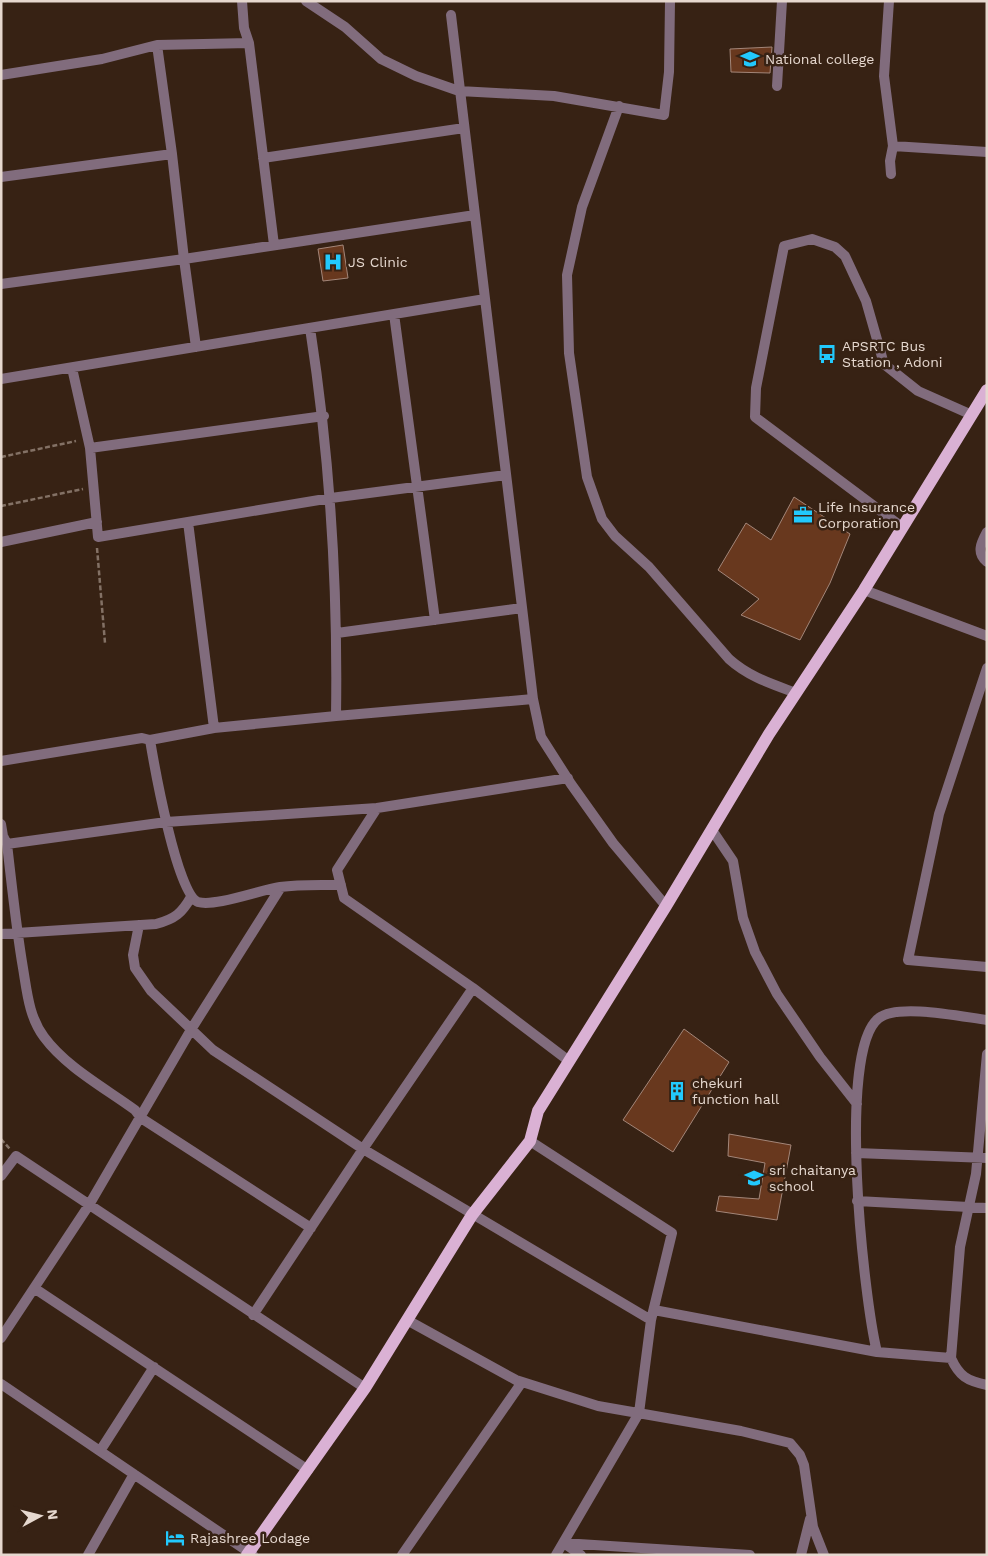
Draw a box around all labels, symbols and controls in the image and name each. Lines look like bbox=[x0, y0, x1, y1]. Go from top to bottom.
school or university icon: National college bbox=[739, 48, 761, 70]
place label: National college bbox=[765, 51, 874, 67]
hospital icon: JS Clinic bbox=[322, 251, 344, 273]
place label: JS Clinic bbox=[348, 254, 408, 270]
place label: APSRTC Bus Station , Adoni bbox=[842, 338, 943, 370]
bus stop icon: APSRTC Bus Station , Adoni bbox=[816, 343, 838, 365]
place label: Life Insurance Corporation bbox=[818, 499, 915, 531]
office icon: Life Insurance Corporation bbox=[792, 504, 814, 526]
place label: chekuri function hall bbox=[692, 1075, 780, 1107]
building icon: chekuri function hall bbox=[666, 1080, 688, 1102]
place label: sri chaitanya school bbox=[769, 1162, 856, 1194]
school or university icon: sri chaitanya school bbox=[743, 1167, 765, 1189]
north arrow bbox=[15, 1491, 65, 1541]
text: N bbox=[44, 1508, 61, 1521]
hotel icon: Rajashree Lodage bbox=[164, 1527, 186, 1549]
place label: Rajashree Lodage bbox=[190, 1530, 310, 1546]

